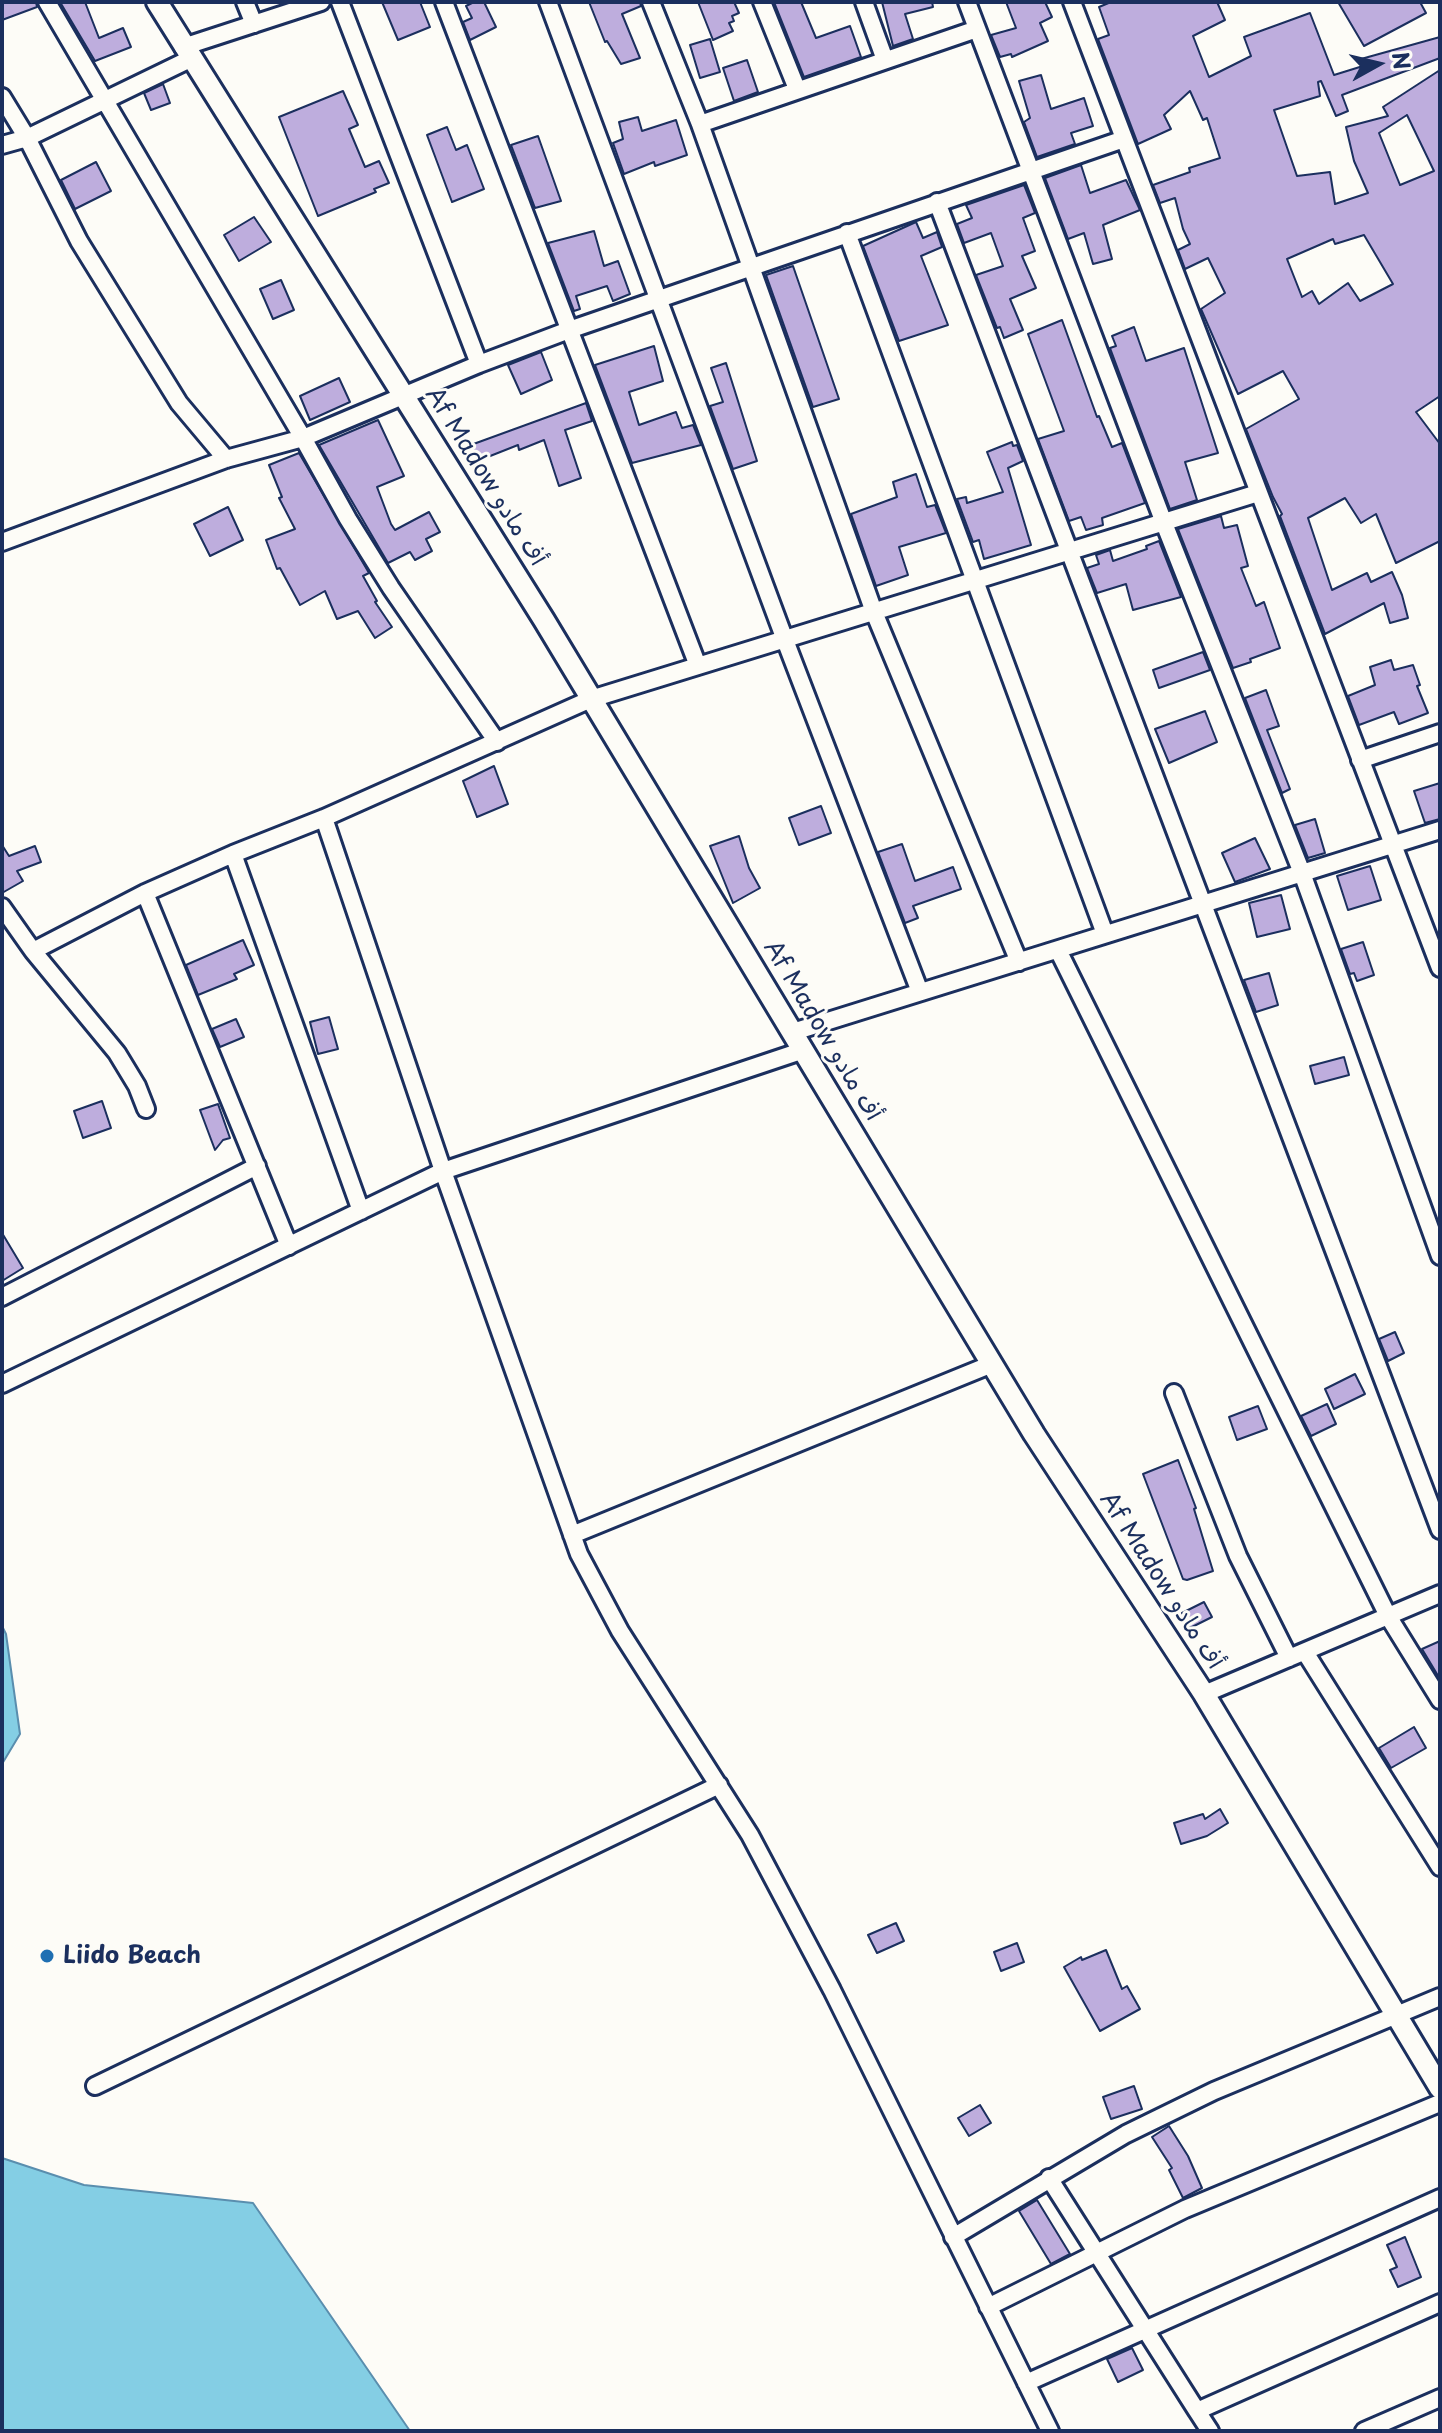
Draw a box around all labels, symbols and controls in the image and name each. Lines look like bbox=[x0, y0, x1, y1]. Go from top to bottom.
north arrow bbox=[1338, 24, 1418, 104]
text: N bbox=[1385, 50, 1420, 72]
street label: Af Madow أف مادو bbox=[418, 382, 552, 572]
street label: Af Madow أف مادو bbox=[757, 936, 887, 1126]
street label: Af Madow أف مادو bbox=[1093, 1487, 1229, 1675]
place label: Liido Beach bbox=[63, 1942, 201, 1970]
marker: Liido Beach bbox=[38, 1947, 56, 1965]

